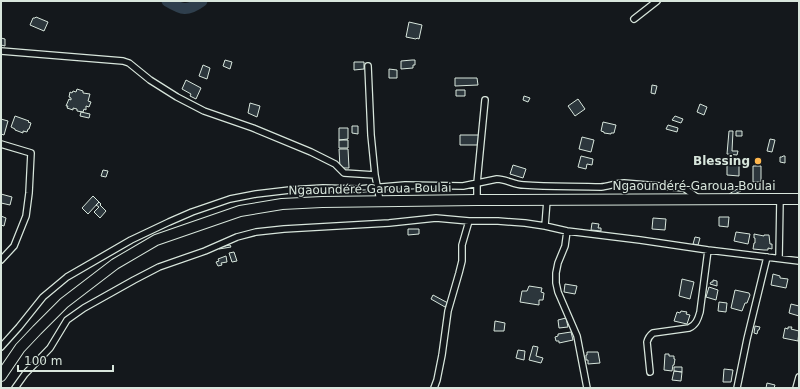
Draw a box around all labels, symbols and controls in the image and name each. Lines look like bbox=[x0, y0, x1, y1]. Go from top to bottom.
place label: Blessing bbox=[693, 154, 750, 168]
marker: Blessing bbox=[753, 156, 763, 166]
street label: Ngaoundéré-Garoua-Boulai bbox=[612, 179, 776, 193]
street label: Ngaoundéré-Garoua-Boulai bbox=[288, 181, 452, 197]
scale bar bbox=[18, 347, 113, 373]
text: 100 m bbox=[24, 354, 62, 368]

